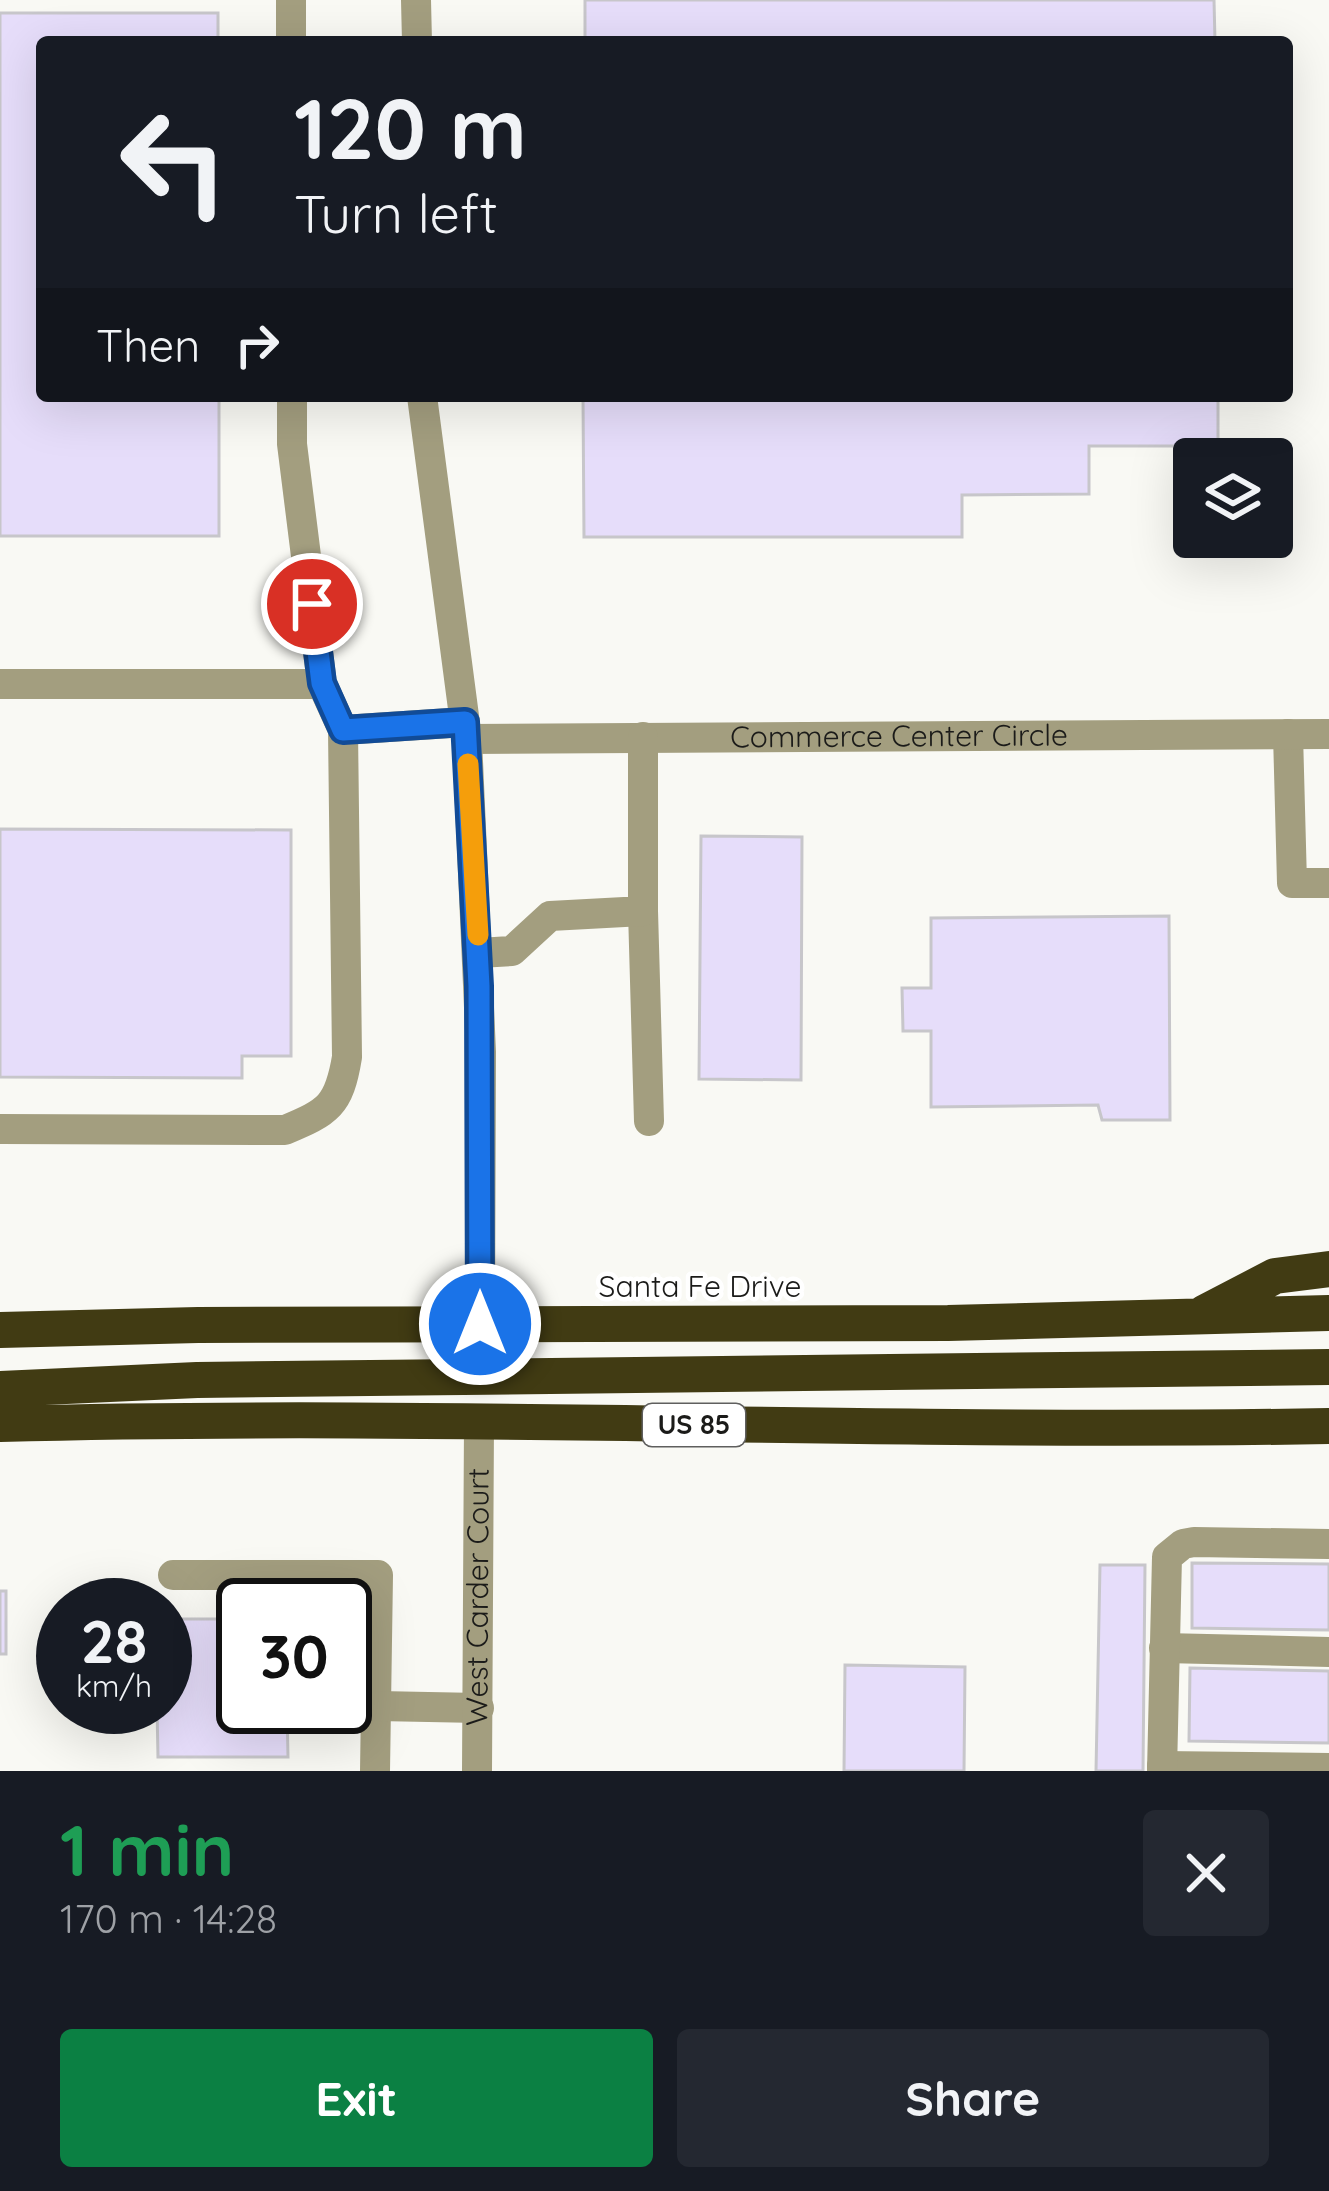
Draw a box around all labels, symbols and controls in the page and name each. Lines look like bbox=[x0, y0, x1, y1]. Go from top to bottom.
text: 120 m bbox=[294, 75, 527, 180]
icon: left bbox=[96, 84, 252, 240]
text: Turn left bbox=[294, 179, 498, 247]
icon: right bbox=[224, 312, 290, 378]
text: Then bbox=[96, 317, 200, 373]
map controls bbox=[1173, 438, 1293, 558]
button: layers bbox=[1173, 438, 1293, 558]
pin bbox=[261, 553, 363, 655]
icon: arrive bbox=[279, 571, 345, 637]
street label: Commerce Center Circle bbox=[730, 716, 1068, 755]
position arrow bbox=[417, 1261, 543, 1387]
street label: Santa Fe Drive bbox=[599, 1267, 801, 1305]
road number: US 85 bbox=[643, 1404, 745, 1446]
street label: West Carder Court bbox=[457, 1468, 497, 1726]
speed limit sign: 30 bbox=[216, 1578, 372, 1734]
text: 28 bbox=[80, 1603, 148, 1678]
text: km/h bbox=[76, 1667, 152, 1705]
text: 1 min bbox=[60, 1804, 234, 1894]
button: close bbox=[1143, 1810, 1269, 1936]
text: 170 m · 14:28 bbox=[60, 1894, 277, 1943]
button: Exit bbox=[60, 2029, 653, 2167]
button: Share bbox=[677, 2029, 1269, 2167]

